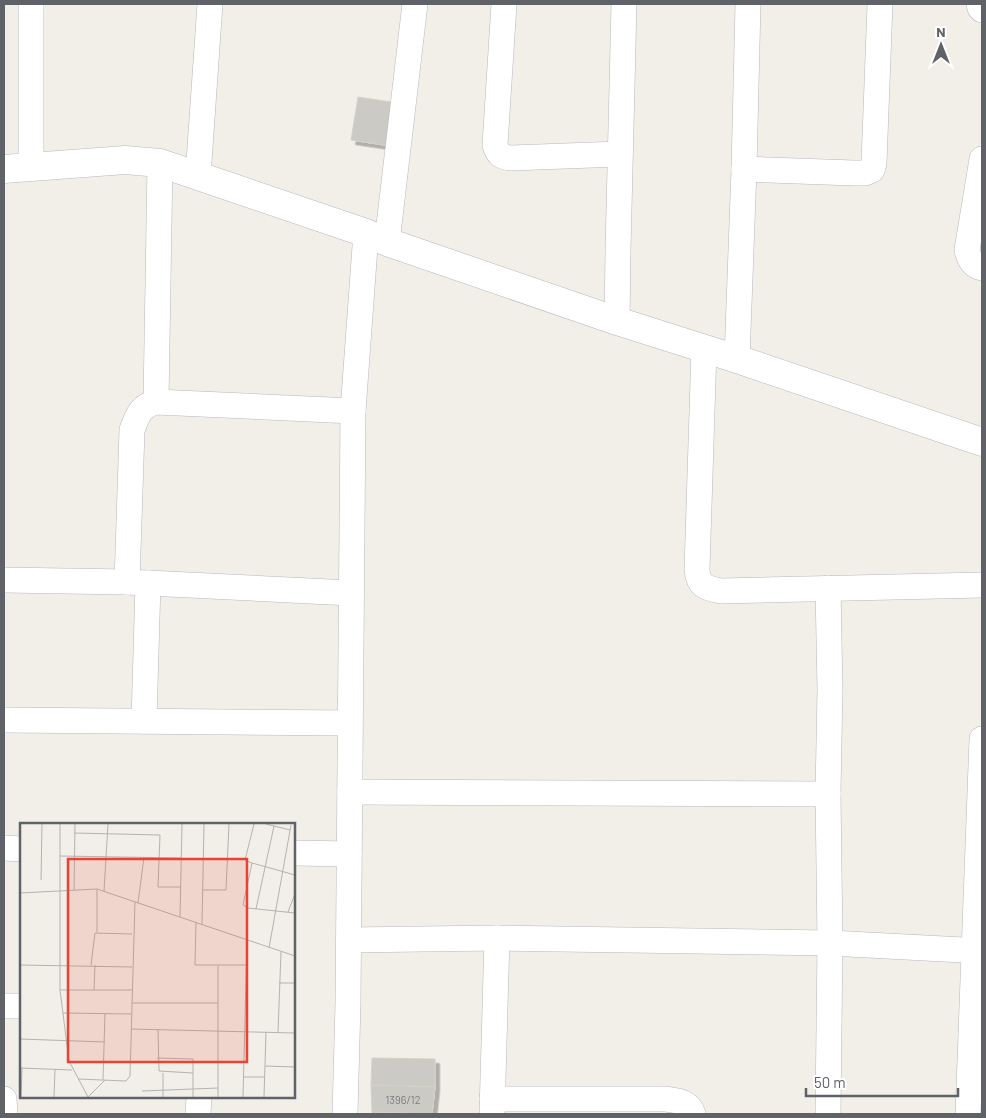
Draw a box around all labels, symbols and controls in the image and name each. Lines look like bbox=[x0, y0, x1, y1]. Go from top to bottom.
north arrow bbox=[916, 20, 966, 70]
text: N bbox=[936, 23, 946, 40]
inset map bbox=[20, 823, 295, 1098]
scale bar bbox=[806, 1066, 958, 1098]
text: 50 m bbox=[814, 1073, 846, 1091]
house number: 1396/12 bbox=[385, 1093, 421, 1106]

